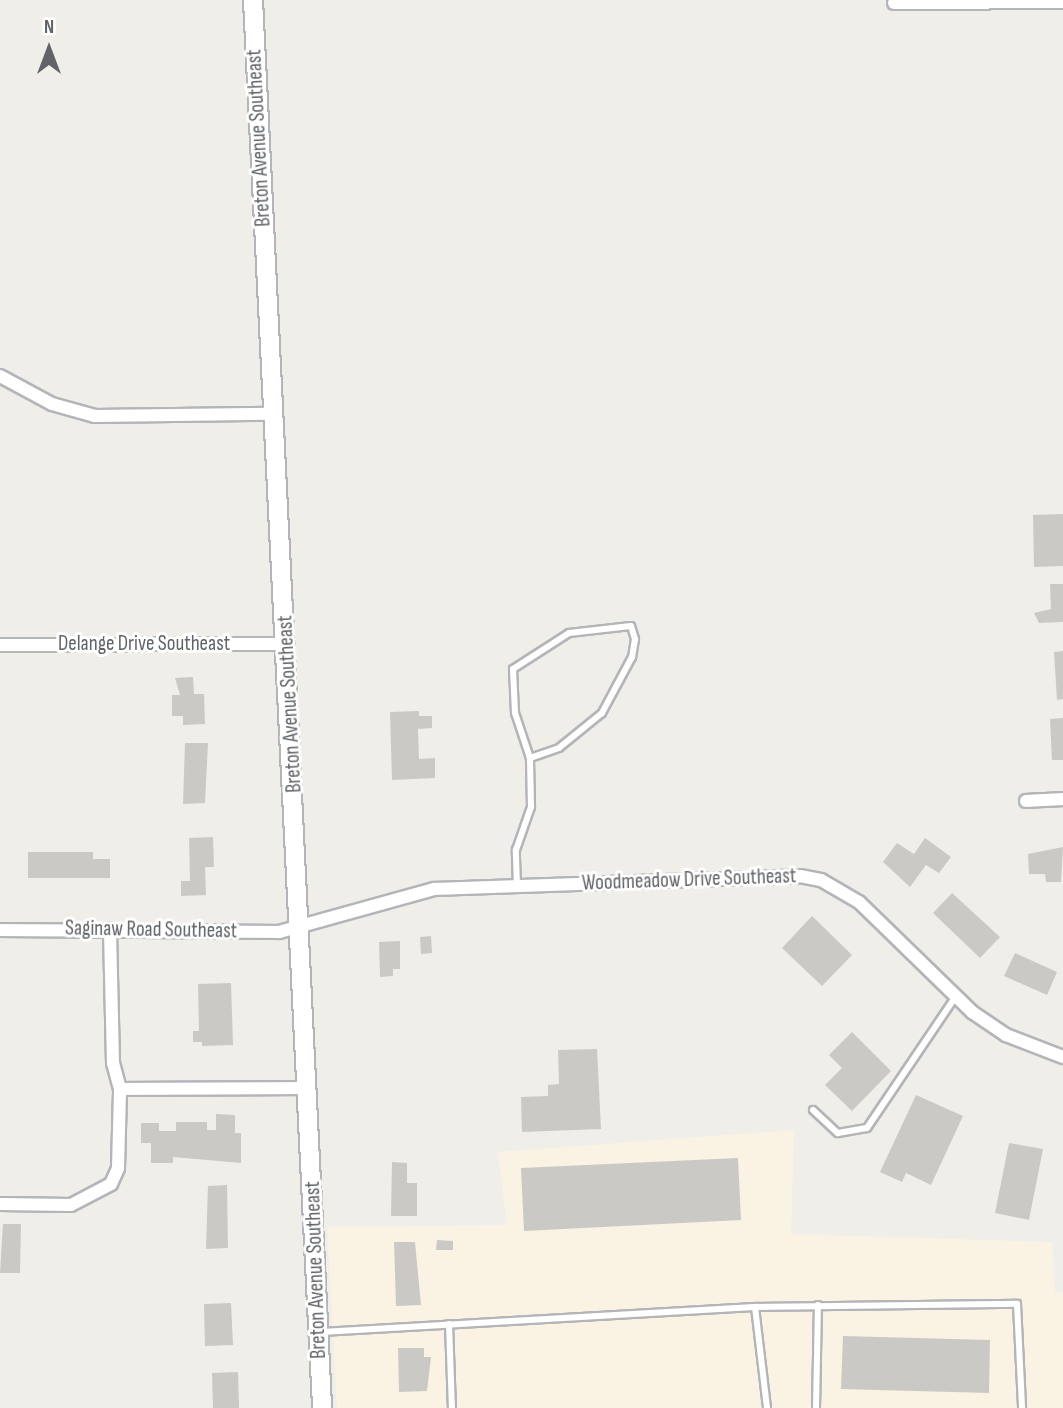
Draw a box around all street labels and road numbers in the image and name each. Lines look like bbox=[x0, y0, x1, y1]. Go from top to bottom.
street label: Breton Avenue Southeast bbox=[242, 49, 276, 227]
street label: Breton Avenue Southeast bbox=[273, 615, 307, 793]
street label: Delange Drive Southeast bbox=[58, 631, 230, 657]
street label: Woodmeadow Drive Southeast bbox=[581, 864, 797, 896]
street label: Saginaw Road Southeast bbox=[65, 916, 237, 944]
street label: Breton Avenue Southeast bbox=[300, 1181, 332, 1359]

